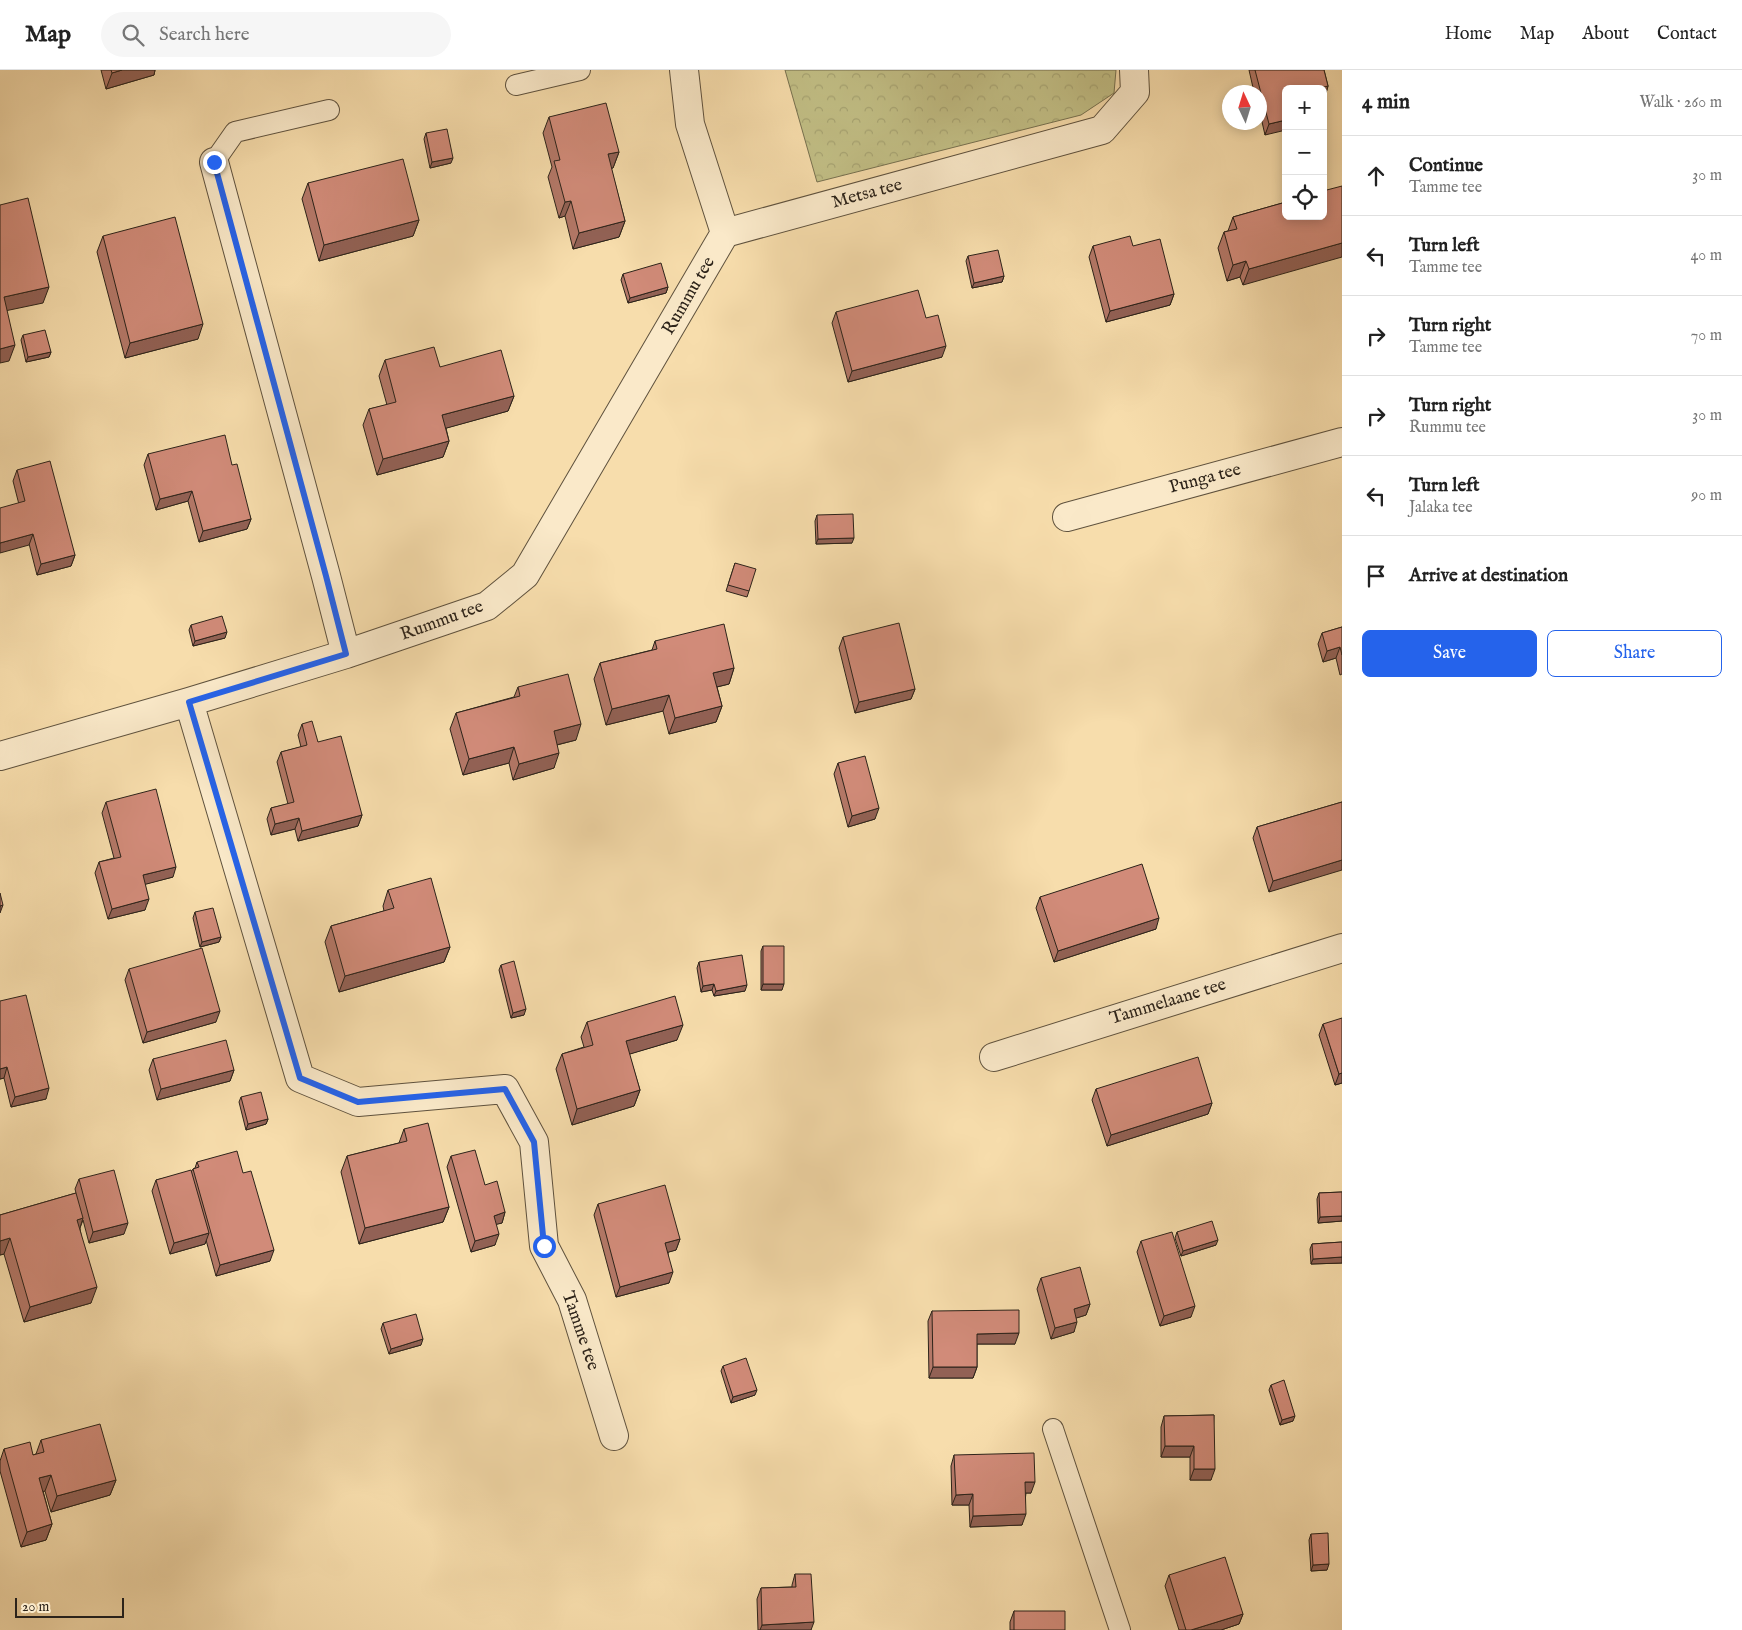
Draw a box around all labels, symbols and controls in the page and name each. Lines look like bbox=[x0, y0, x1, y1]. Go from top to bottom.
search box bbox=[101, 12, 451, 57]
text: Map bbox=[25, 19, 71, 50]
icon: search bbox=[119, 21, 147, 49]
text: Search here bbox=[159, 23, 250, 47]
text: Home bbox=[1445, 23, 1492, 46]
text: Map bbox=[1520, 23, 1554, 46]
text: About bbox=[1582, 23, 1629, 46]
text: Contact bbox=[1657, 23, 1717, 46]
north arrow bbox=[1222, 85, 1267, 130]
map controls bbox=[1282, 85, 1327, 220]
button: + bbox=[1282, 85, 1327, 130]
text: 4 min bbox=[1362, 89, 1410, 116]
text: Walk · 260 m bbox=[1639, 93, 1722, 113]
button: − bbox=[1282, 130, 1327, 175]
route end bbox=[203, 151, 226, 174]
text: Continue bbox=[1409, 154, 1483, 178]
icon: ahead bbox=[1362, 162, 1390, 190]
text: 30 m bbox=[1692, 166, 1722, 186]
street label: Metsa tee bbox=[829, 174, 905, 214]
button: locate bbox=[1282, 175, 1327, 220]
text: Tamme tee bbox=[1409, 178, 1482, 198]
text: Turn left bbox=[1409, 234, 1480, 258]
icon: left bbox=[1362, 242, 1390, 270]
text: 40 m bbox=[1690, 246, 1722, 266]
street label: Rummu tee bbox=[657, 253, 721, 339]
text: Tamme tee bbox=[1409, 258, 1482, 278]
text: Turn right bbox=[1409, 314, 1491, 338]
icon: right bbox=[1362, 322, 1390, 350]
text: 70 m bbox=[1691, 326, 1722, 346]
text: Tamme tee bbox=[1409, 338, 1482, 358]
text: Turn right bbox=[1409, 394, 1491, 418]
icon: right bbox=[1362, 402, 1390, 430]
text: 30 m bbox=[1692, 406, 1722, 426]
text: Rummu tee bbox=[1409, 418, 1486, 438]
street label: Punga tee bbox=[1167, 458, 1243, 500]
text: Turn left bbox=[1409, 474, 1480, 498]
icon: left bbox=[1362, 482, 1390, 510]
text: 90 m bbox=[1691, 486, 1722, 506]
text: Jalaka tee bbox=[1409, 498, 1472, 518]
icon: arrive bbox=[1362, 562, 1390, 590]
text: Arrive at destination bbox=[1409, 564, 1568, 588]
street label: Rummu tee bbox=[397, 595, 487, 647]
button: Save bbox=[1362, 630, 1537, 677]
button: Share bbox=[1547, 630, 1722, 677]
street label: Tammelaane tee bbox=[1107, 973, 1229, 1031]
route start bbox=[533, 1235, 556, 1258]
street label: Tamme tee bbox=[556, 1288, 604, 1374]
scale bar bbox=[15, 1595, 124, 1618]
text: 20 m bbox=[22, 1598, 49, 1616]

